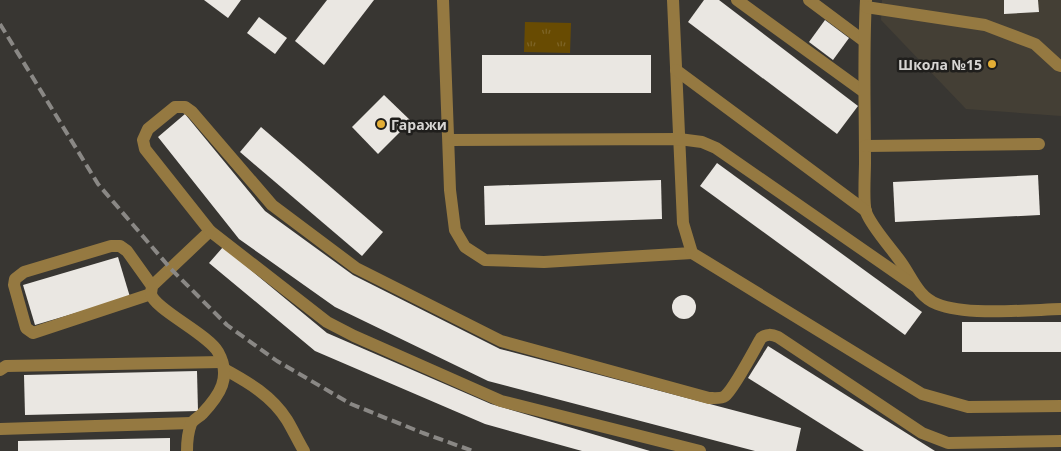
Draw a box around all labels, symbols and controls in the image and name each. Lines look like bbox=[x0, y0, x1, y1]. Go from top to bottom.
place label: Школа №15 bbox=[898, 55, 982, 74]
marker: Школа №15 bbox=[986, 58, 998, 70]
place label: Гаражи bbox=[391, 115, 447, 134]
marker: Гаражи bbox=[375, 118, 387, 130]

